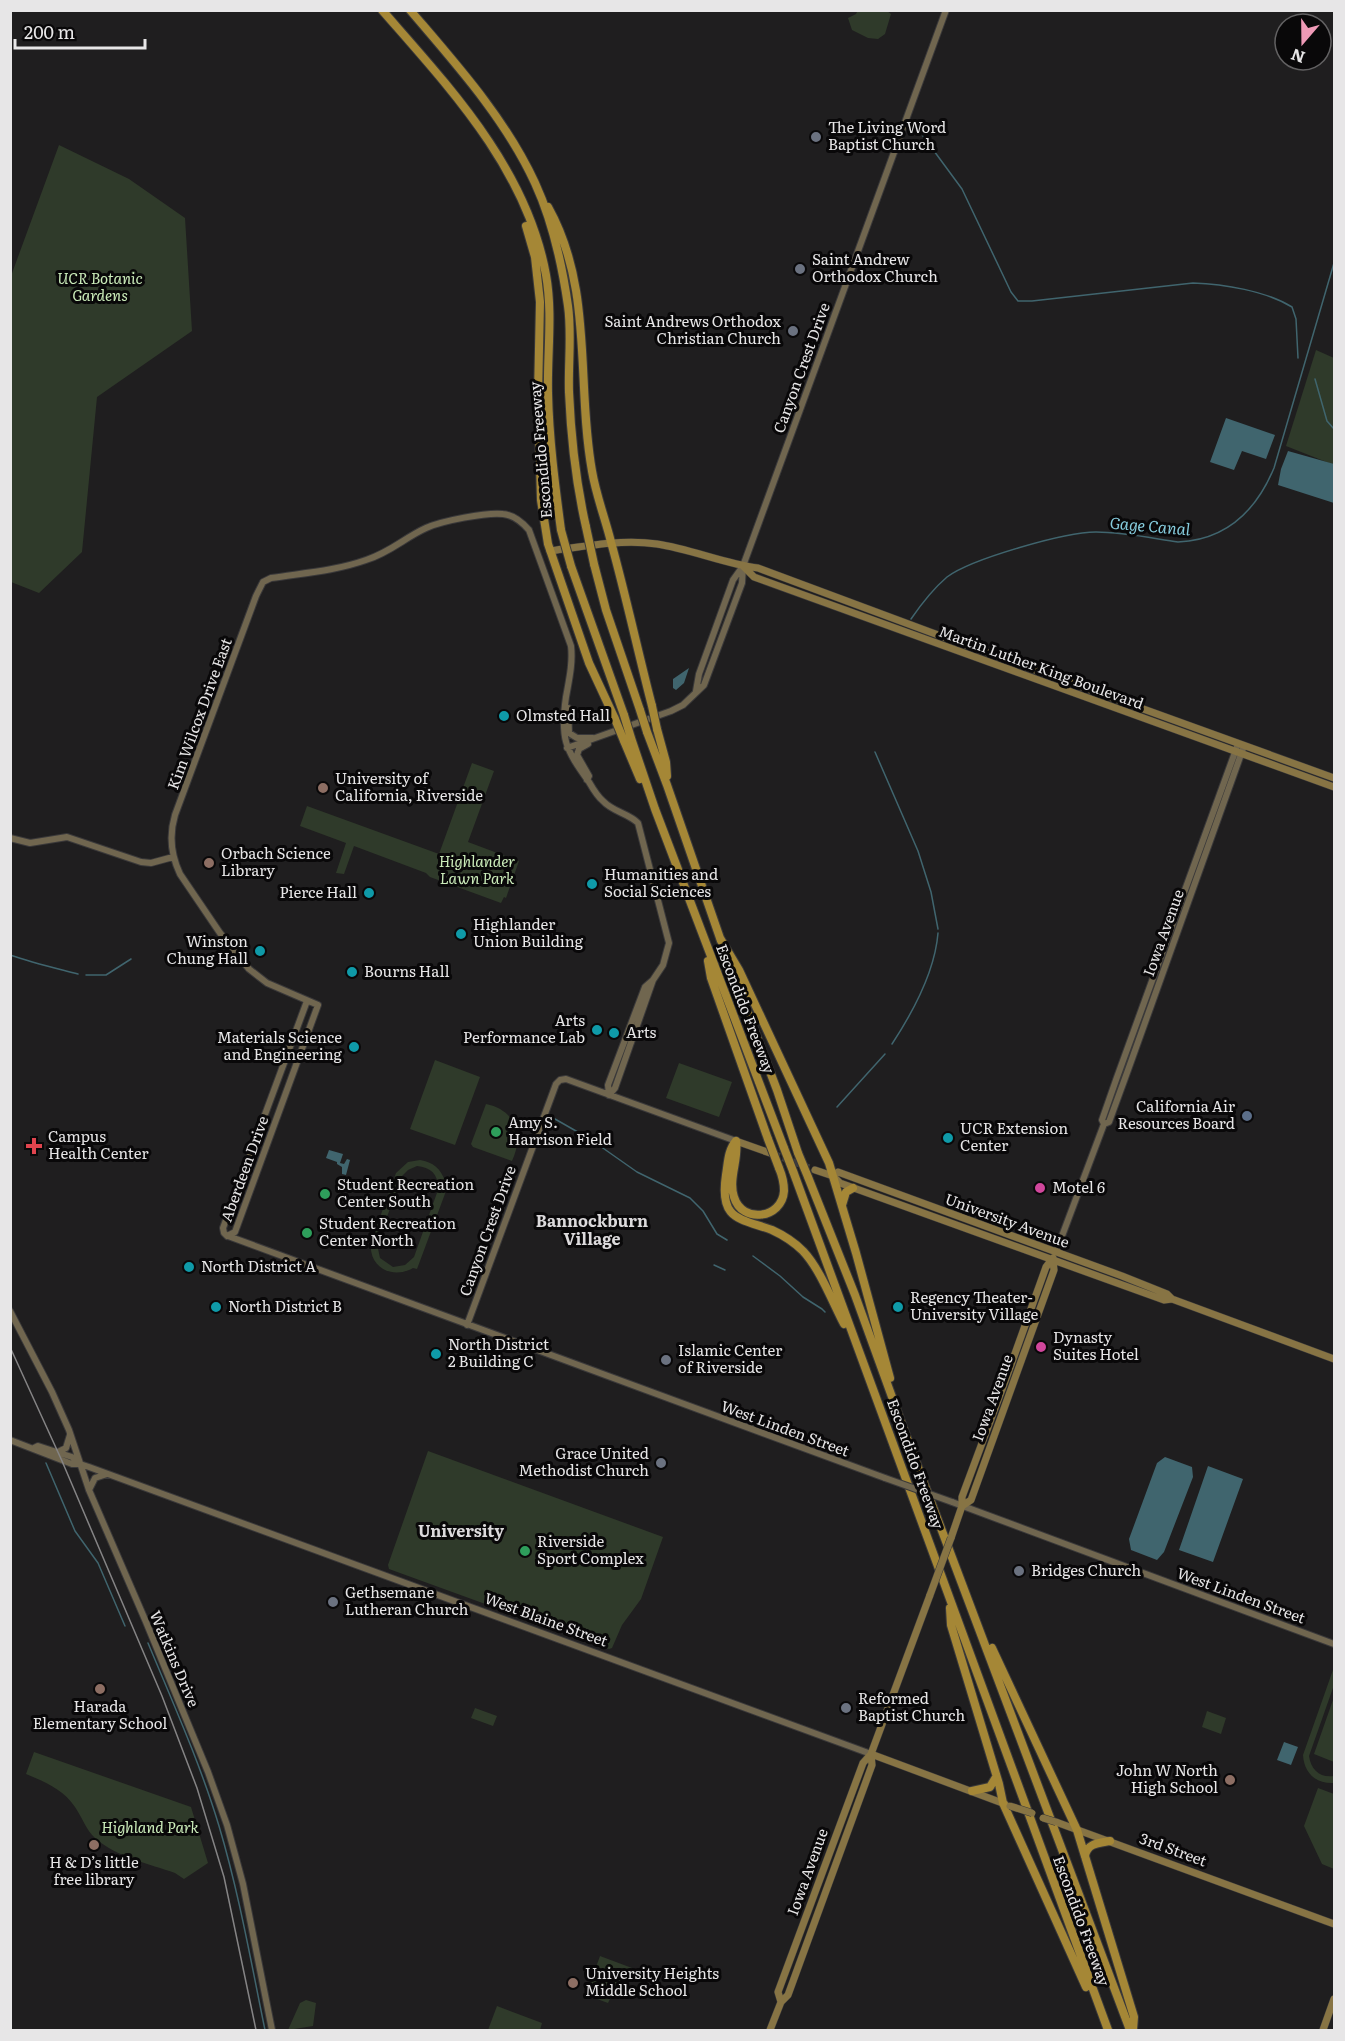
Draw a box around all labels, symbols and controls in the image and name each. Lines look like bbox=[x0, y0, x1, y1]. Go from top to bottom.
scale bar bbox=[15, 12, 146, 50]
north arrow bbox=[1273, 12, 1333, 72]
text: 200 m bbox=[24, 18, 75, 45]
text: N bbox=[1287, 43, 1308, 71]
place label: The Living Word Baptist Church bbox=[828, 115, 946, 155]
marker: The Living Word Baptist Church bbox=[809, 130, 823, 144]
place label: Saint Andrew Orthodox Church bbox=[812, 247, 938, 287]
marker: Saint Andrew Orthodox Church bbox=[793, 262, 807, 276]
park label: UCR Botanic Gardens bbox=[57, 266, 143, 306]
street label: Canyon Crest Drive bbox=[766, 299, 835, 436]
place label: Saint Andrews Orthodox Christian Church bbox=[604, 309, 781, 349]
marker: Saint Andrews Orthodox Christian Church bbox=[786, 324, 800, 338]
street label: Escondido Freeway bbox=[522, 380, 557, 519]
water label: Gage Canal bbox=[1109, 510, 1192, 541]
street label: Martin Luther King Boulevard bbox=[936, 619, 1147, 714]
street label: Kim Wilcox Drive East bbox=[160, 634, 237, 793]
place label: Olmsted Hall bbox=[516, 703, 610, 726]
marker: Olmsted Hall bbox=[497, 709, 511, 723]
place label: University of California, Riverside bbox=[335, 766, 483, 806]
marker: University of California, Riverside bbox=[316, 781, 330, 795]
place label: Orbach Science Library bbox=[221, 841, 331, 881]
park label: Highlander Lawn Park bbox=[439, 849, 515, 889]
marker: Orbach Science Library bbox=[202, 856, 216, 870]
place label: Humanities and Social Sciences bbox=[604, 862, 718, 902]
marker: Humanities and Social Sciences bbox=[585, 877, 599, 891]
place label: Pierce Hall bbox=[279, 880, 357, 903]
marker: Pierce Hall bbox=[362, 886, 376, 900]
street label: Iowa Avenue bbox=[1136, 886, 1189, 979]
place label: Highlander Union Building bbox=[473, 912, 584, 952]
marker: Highlander Union Building bbox=[454, 927, 468, 941]
place label: Winston Chung Hall bbox=[167, 929, 248, 969]
street label: Escondido Freeway bbox=[711, 940, 782, 1077]
marker: Winston Chung Hall bbox=[253, 944, 267, 958]
place label: Bourns Hall bbox=[364, 959, 450, 982]
marker: Bourns Hall bbox=[345, 965, 359, 979]
place label: Arts Performance Lab bbox=[463, 1008, 585, 1048]
place label: Arts bbox=[626, 1020, 657, 1043]
marker: Arts Performance Lab bbox=[590, 1023, 604, 1037]
place label: Materials Science and Engineering bbox=[217, 1025, 343, 1065]
marker: Arts bbox=[607, 1026, 621, 1040]
marker: Materials Science and Engineering bbox=[347, 1040, 361, 1054]
place label: California Air Resources Board bbox=[1118, 1094, 1235, 1134]
marker: California Air Resources Board bbox=[1240, 1109, 1254, 1123]
place label: Amy S. Harrison Field bbox=[508, 1110, 612, 1150]
street label: Aberdeen Drive bbox=[214, 1112, 273, 1225]
place label: UCR Extension Center bbox=[960, 1116, 1068, 1156]
place label: Campus Health Center bbox=[48, 1124, 149, 1164]
marker: Amy S. Harrison Field bbox=[489, 1125, 503, 1139]
marker: UCR Extension Center bbox=[941, 1131, 955, 1145]
marker: Campus Health Center bbox=[25, 1137, 43, 1155]
street label: Canyon Crest Drive bbox=[452, 1162, 521, 1299]
place label: Student Recreation Center South bbox=[337, 1172, 474, 1212]
place label: Motel 6 bbox=[1052, 1175, 1105, 1198]
marker: Motel 6 bbox=[1033, 1181, 1047, 1195]
street label: University Avenue bbox=[942, 1186, 1073, 1253]
marker: Student Recreation Center South bbox=[318, 1187, 332, 1201]
district label: Bannockburn Village bbox=[536, 1208, 648, 1250]
place label: Student Recreation Center North bbox=[319, 1211, 456, 1251]
marker: Student Recreation Center North bbox=[300, 1226, 314, 1240]
place label: North District A bbox=[201, 1254, 316, 1277]
marker: North District A bbox=[182, 1260, 196, 1274]
place label: Regency Theater- University Village bbox=[910, 1285, 1039, 1325]
place label: North District B bbox=[228, 1294, 342, 1317]
marker: North District B bbox=[209, 1300, 223, 1314]
marker: Regency Theater- University Village bbox=[891, 1300, 905, 1314]
place label: Dynasty Suites Hotel bbox=[1053, 1325, 1139, 1365]
place label: North District 2 Building C bbox=[448, 1332, 549, 1372]
place label: Islamic Center of Riverside bbox=[678, 1338, 782, 1378]
marker: Dynasty Suites Hotel bbox=[1034, 1340, 1048, 1354]
marker: North District 2 Building C bbox=[429, 1347, 443, 1361]
street label: Iowa Avenue bbox=[965, 1351, 1018, 1444]
marker: Islamic Center of Riverside bbox=[659, 1353, 673, 1367]
street label: West Linden Street bbox=[718, 1394, 853, 1462]
street label: Escondido Freeway bbox=[882, 1395, 951, 1532]
place label: Grace United Methodist Church bbox=[518, 1441, 649, 1481]
marker: Grace United Methodist Church bbox=[654, 1456, 668, 1470]
district label: University bbox=[418, 1518, 504, 1542]
place label: Riverside Sport Complex bbox=[537, 1529, 644, 1569]
marker: Riverside Sport Complex bbox=[518, 1544, 532, 1558]
place label: Bridges Church bbox=[1031, 1558, 1141, 1581]
street label: West Linden Street bbox=[1174, 1561, 1309, 1629]
marker: Bridges Church bbox=[1012, 1564, 1026, 1578]
place label: Gethsemane Lutheran Church bbox=[345, 1580, 469, 1620]
street label: West Blaine Street bbox=[482, 1586, 611, 1652]
marker: Gethsemane Lutheran Church bbox=[326, 1595, 340, 1609]
street label: Watkins Drive bbox=[145, 1607, 206, 1710]
marker: Harada Elementary School bbox=[93, 1682, 107, 1696]
place label: Reformed Baptist Church bbox=[858, 1686, 965, 1726]
place label: Harada Elementary School bbox=[33, 1694, 167, 1734]
marker: Reformed Baptist Church bbox=[839, 1701, 853, 1715]
place label: John W North High School bbox=[1116, 1758, 1218, 1798]
marker: John W North High School bbox=[1223, 1773, 1237, 1787]
park label: Highland Park bbox=[101, 1815, 199, 1838]
street label: Iowa Avenue bbox=[780, 1825, 833, 1918]
street label: 3rd Street bbox=[1137, 1826, 1210, 1871]
marker: H & D’s little free library bbox=[87, 1838, 101, 1852]
place label: H & D’s little free library bbox=[49, 1850, 139, 1890]
street label: Escondido Freeway bbox=[1048, 1852, 1117, 1989]
place label: University Heights Middle School bbox=[585, 1961, 719, 2001]
marker: University Heights Middle School bbox=[566, 1976, 580, 1990]

